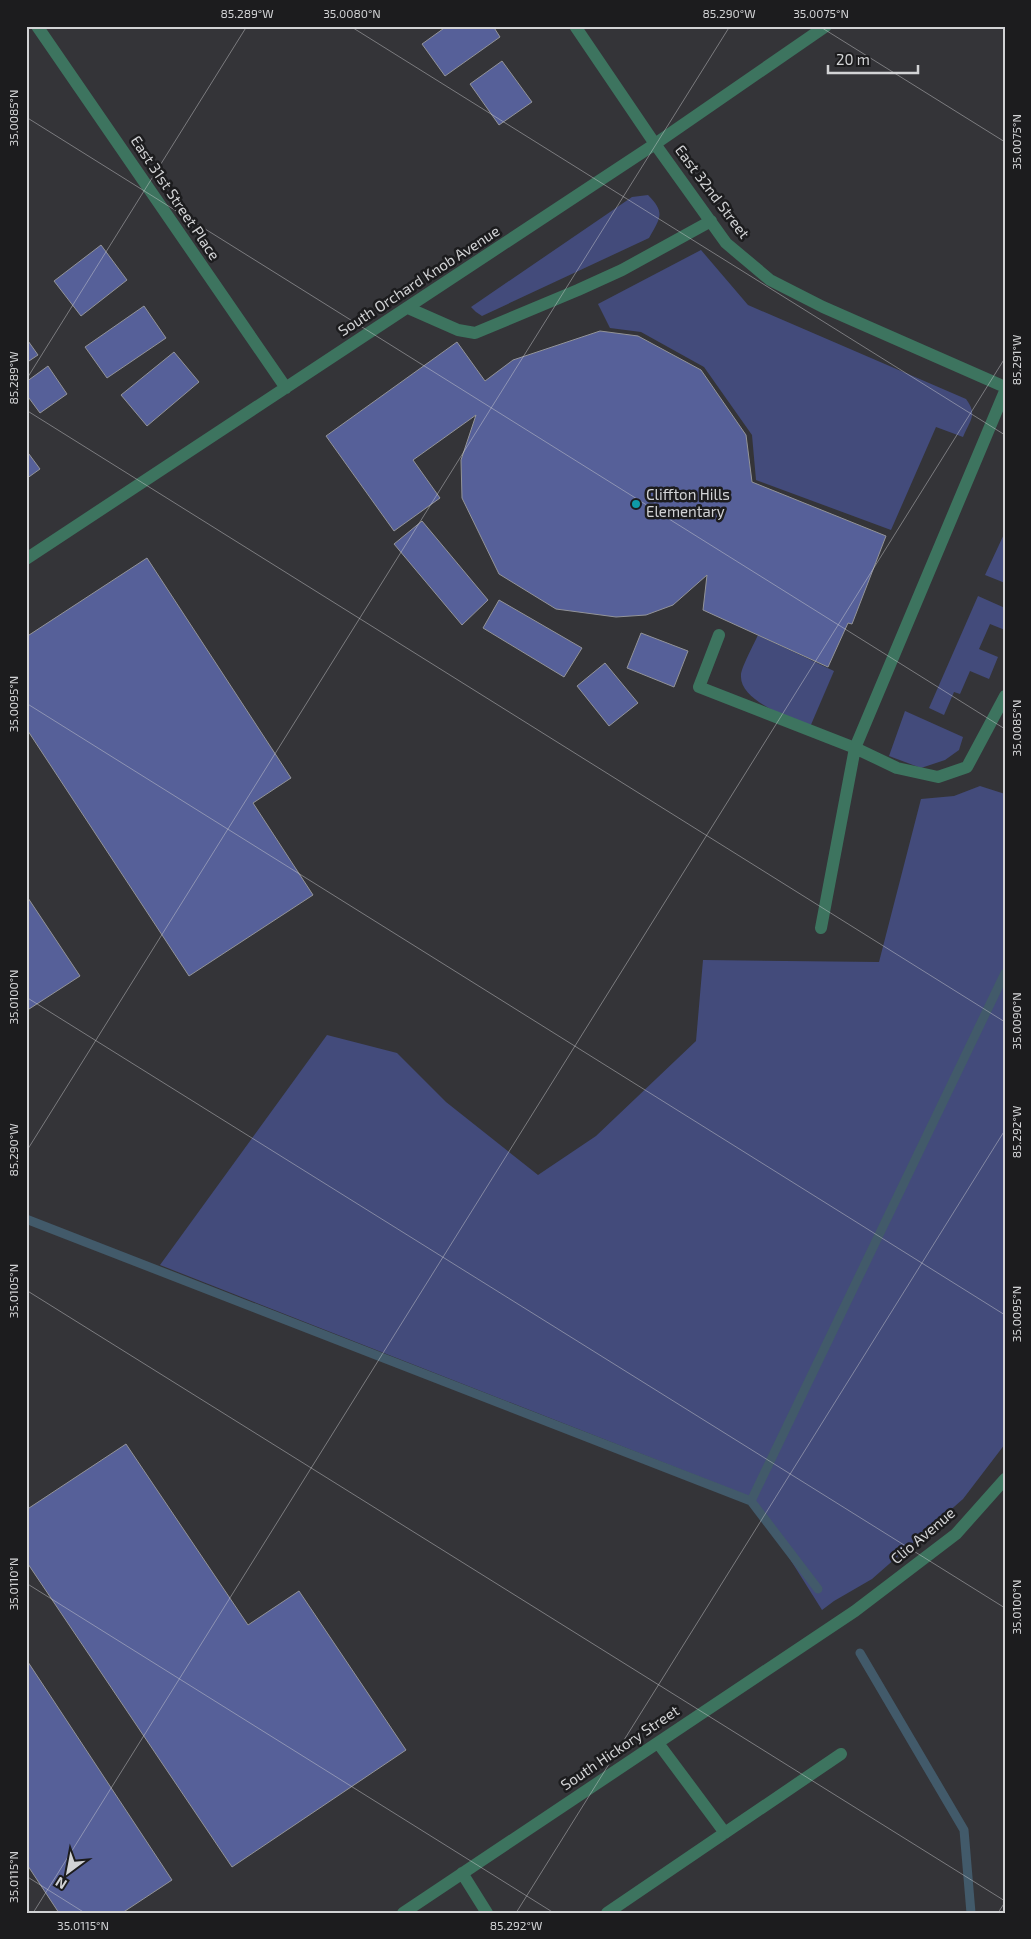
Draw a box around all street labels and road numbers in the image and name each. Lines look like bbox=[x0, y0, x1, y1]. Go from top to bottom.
street label: East 31st Street Place bbox=[128, 132, 224, 263]
street label: East 32nd Street bbox=[672, 141, 754, 242]
street label: South Orchard Knob Avenue bbox=[334, 221, 503, 339]
street label: Clio Avenue bbox=[887, 1503, 958, 1567]
street label: South Hickory Street bbox=[557, 1701, 682, 1793]

